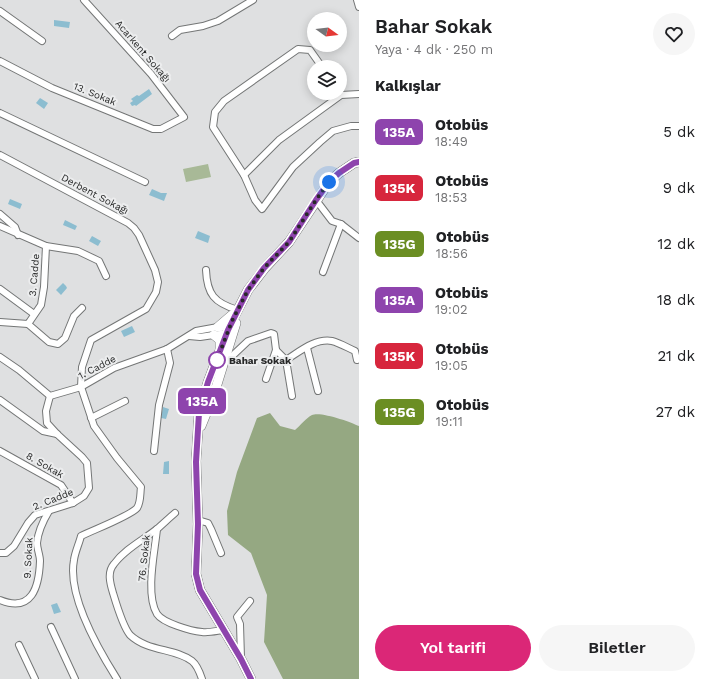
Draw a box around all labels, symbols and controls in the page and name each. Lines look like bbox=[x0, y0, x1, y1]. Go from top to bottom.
north arrow bbox=[307, 12, 347, 52]
map controls bbox=[307, 12, 347, 100]
button: heart bbox=[653, 13, 695, 55]
text: Bahar Sokak bbox=[375, 15, 492, 38]
street label: Acarkent Sokağı bbox=[113, 18, 173, 84]
text: Yaya · 4 dk · 250 m bbox=[375, 42, 493, 57]
button: layers bbox=[307, 60, 347, 100]
text: Kalkışlar bbox=[375, 77, 441, 95]
street label: 13. Sokak bbox=[72, 80, 118, 108]
text: Otobüs bbox=[435, 116, 488, 134]
text: 5 dk bbox=[663, 123, 695, 141]
text: 135A bbox=[383, 124, 415, 140]
text: 18:49 bbox=[435, 134, 468, 149]
street label: Derbent Sokağı bbox=[60, 172, 130, 216]
your location bbox=[319, 172, 339, 192]
text: Otobüs bbox=[435, 172, 488, 190]
text: 9 dk bbox=[663, 179, 695, 197]
text: 135K bbox=[383, 180, 415, 196]
text: 18:53 bbox=[435, 190, 467, 205]
text: Otobüs bbox=[436, 228, 489, 246]
text: 12 dk bbox=[657, 235, 695, 253]
text: 135G bbox=[383, 236, 416, 252]
text: 18:56 bbox=[436, 246, 468, 261]
street label: 3. Cadde bbox=[27, 253, 41, 297]
text: Otobüs bbox=[435, 284, 488, 302]
text: 18 dk bbox=[657, 291, 695, 309]
text: 135A bbox=[383, 292, 415, 308]
text: 19:02 bbox=[435, 302, 468, 317]
text: Otobüs bbox=[435, 340, 488, 358]
text: 21 dk bbox=[657, 347, 695, 365]
text: 135K bbox=[383, 348, 415, 364]
marker: Bahar Sokak bbox=[208, 351, 226, 369]
street label: 1. Cadde bbox=[76, 353, 118, 381]
place label: Bahar Sokak bbox=[229, 355, 292, 366]
text: 19:05 bbox=[435, 358, 468, 373]
line badge: 135A bbox=[174, 388, 230, 414]
text: 135A bbox=[186, 393, 218, 409]
text: Otobüs bbox=[436, 396, 489, 414]
text: 27 dk bbox=[656, 403, 695, 421]
text: 135G bbox=[383, 404, 416, 420]
text: 19:11 bbox=[436, 414, 463, 429]
street label: 8. Sokak bbox=[24, 450, 66, 480]
street label: 2. Cadde bbox=[31, 486, 75, 512]
street label: 76. Sokak bbox=[136, 534, 152, 582]
street label: 9. Sokak bbox=[21, 537, 35, 579]
button: Yol tarifi bbox=[375, 625, 531, 671]
button: Biletler bbox=[539, 625, 695, 671]

